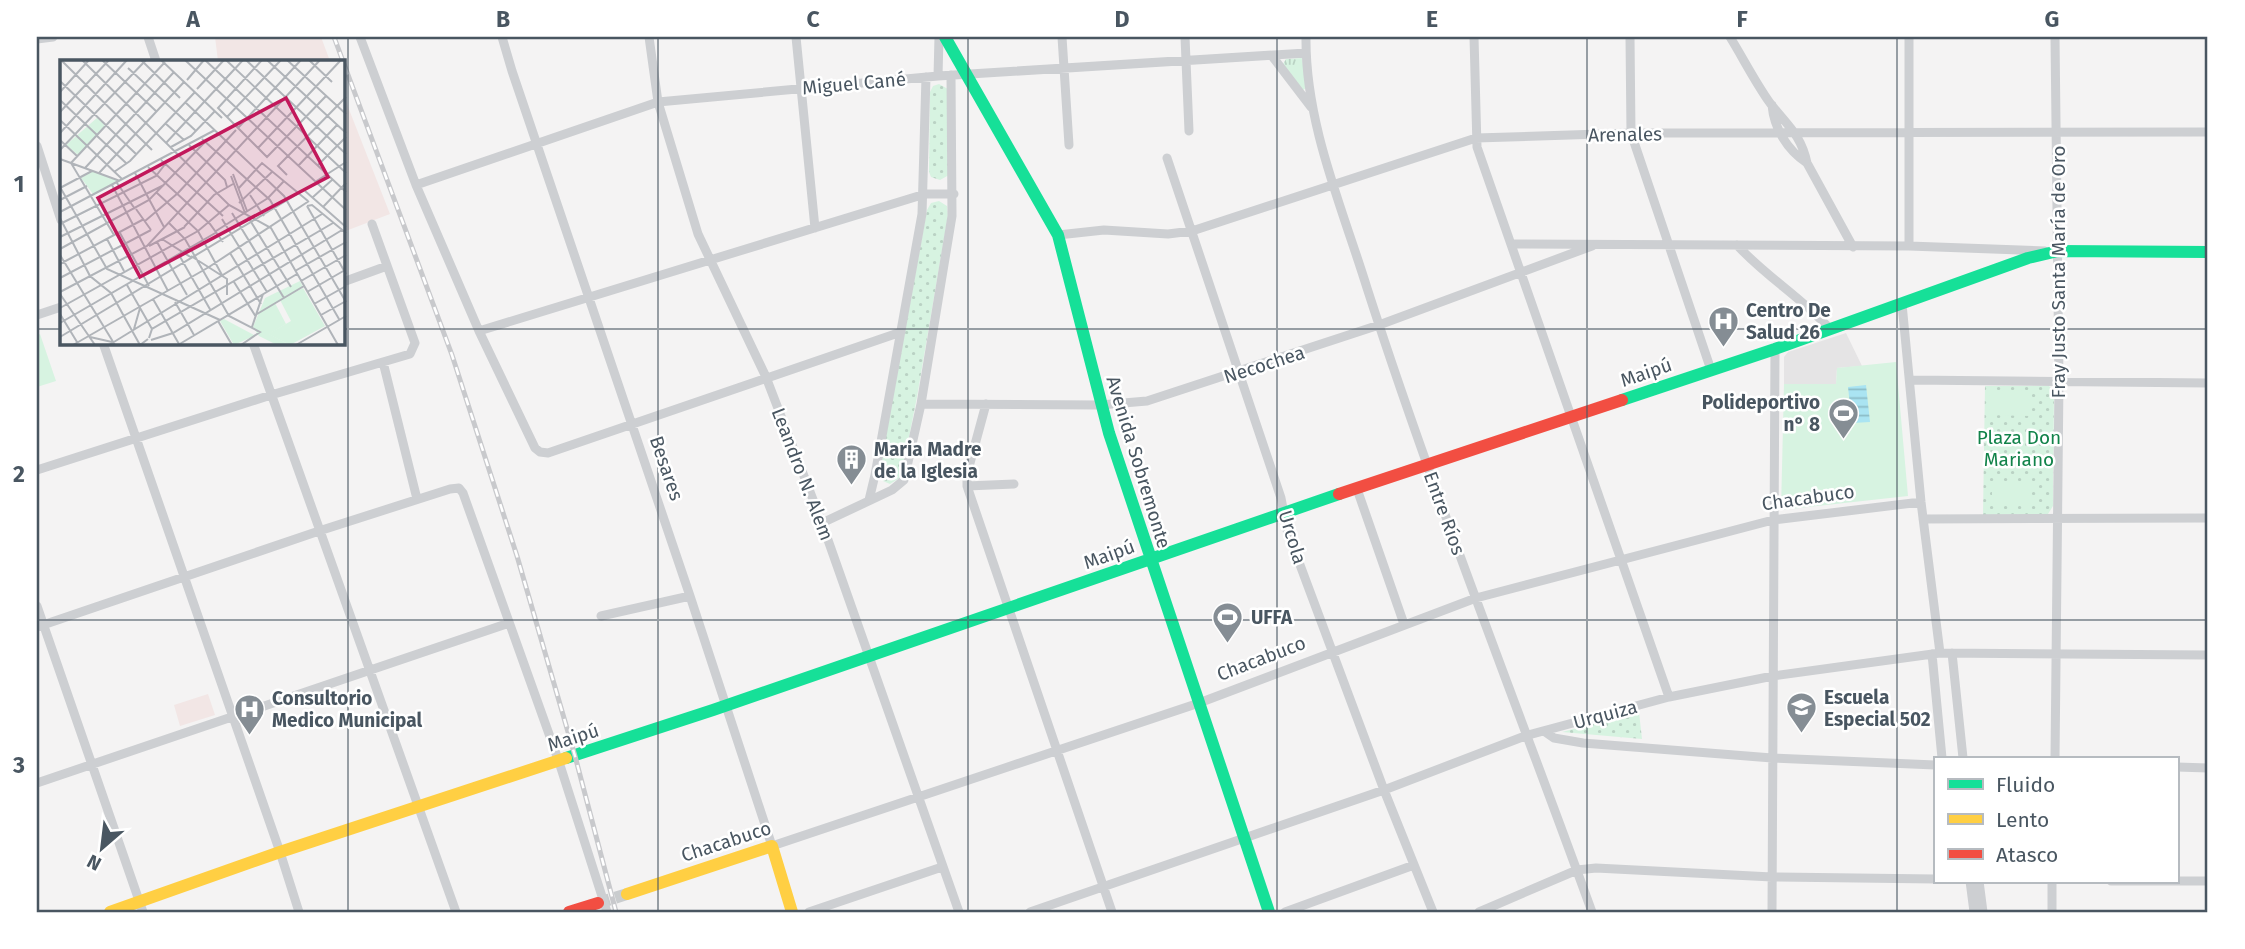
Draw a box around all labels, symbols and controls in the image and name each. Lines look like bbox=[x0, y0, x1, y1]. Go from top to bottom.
text: A bbox=[185, 5, 200, 33]
text: B bbox=[496, 5, 510, 33]
text: C bbox=[806, 5, 820, 33]
text: D bbox=[1115, 5, 1130, 33]
text: E bbox=[1426, 5, 1438, 33]
text: F bbox=[1736, 5, 1748, 33]
text: G bbox=[2045, 5, 2059, 33]
inset map bbox=[60, 60, 345, 345]
street label: Miguel Cané bbox=[801, 68, 907, 99]
street label: Arenales bbox=[1588, 122, 1662, 147]
street label: Fray Justo Santa María de Oro bbox=[2047, 145, 2070, 399]
text: 1 bbox=[14, 170, 24, 198]
place label: Centro De Salud 26 bbox=[1746, 299, 1831, 344]
hospital icon: Centro De Salud 26 bbox=[1706, 304, 1740, 348]
street label: Necochea bbox=[1221, 341, 1308, 388]
street label: Maipú bbox=[1617, 353, 1675, 392]
street label: Avenida Sobremonte bbox=[1101, 373, 1176, 551]
place label: Polideportivo n° 8 bbox=[1702, 391, 1820, 436]
sports icon: Polideportivo n° 8 bbox=[1826, 396, 1860, 440]
street label: Leandro N. Alem bbox=[767, 404, 838, 544]
park label: Plaza Don Mariano bbox=[1977, 426, 2061, 471]
street label: Besares bbox=[645, 433, 688, 504]
place label: Maria Madre de la Iglesia bbox=[874, 438, 982, 483]
building icon: Maria Madre de la Iglesia bbox=[834, 443, 868, 487]
text: 2 bbox=[13, 460, 25, 488]
street label: Entre Ríos bbox=[1419, 468, 1470, 558]
street label: Chacabuco bbox=[1760, 480, 1856, 515]
street label: Urcola bbox=[1273, 508, 1312, 567]
street label: Maipú bbox=[1080, 535, 1138, 574]
sports icon: UFFA bbox=[1211, 600, 1245, 644]
place label: UFFA bbox=[1251, 606, 1293, 629]
street label: Chacabuco bbox=[1214, 631, 1309, 686]
place label: Escuela Especial 502 bbox=[1824, 686, 1931, 731]
place label: Consultorio Medico Municipal bbox=[272, 687, 422, 732]
school or university icon: Escuela Especial 502 bbox=[1784, 691, 1818, 735]
hospital icon: Consultorio Medico Municipal bbox=[232, 692, 266, 736]
street label: Urquiza bbox=[1571, 695, 1640, 734]
street label: Maipú bbox=[544, 718, 602, 757]
text: 3 bbox=[12, 751, 25, 779]
legend bbox=[1934, 757, 2178, 883]
text: Fluido bbox=[1996, 772, 2055, 798]
text: Lento bbox=[1996, 807, 2049, 833]
north arrow bbox=[66, 813, 136, 883]
street label: Chacabuco bbox=[678, 816, 774, 867]
text: Atasco bbox=[1996, 842, 2058, 868]
text: N bbox=[83, 849, 105, 876]

